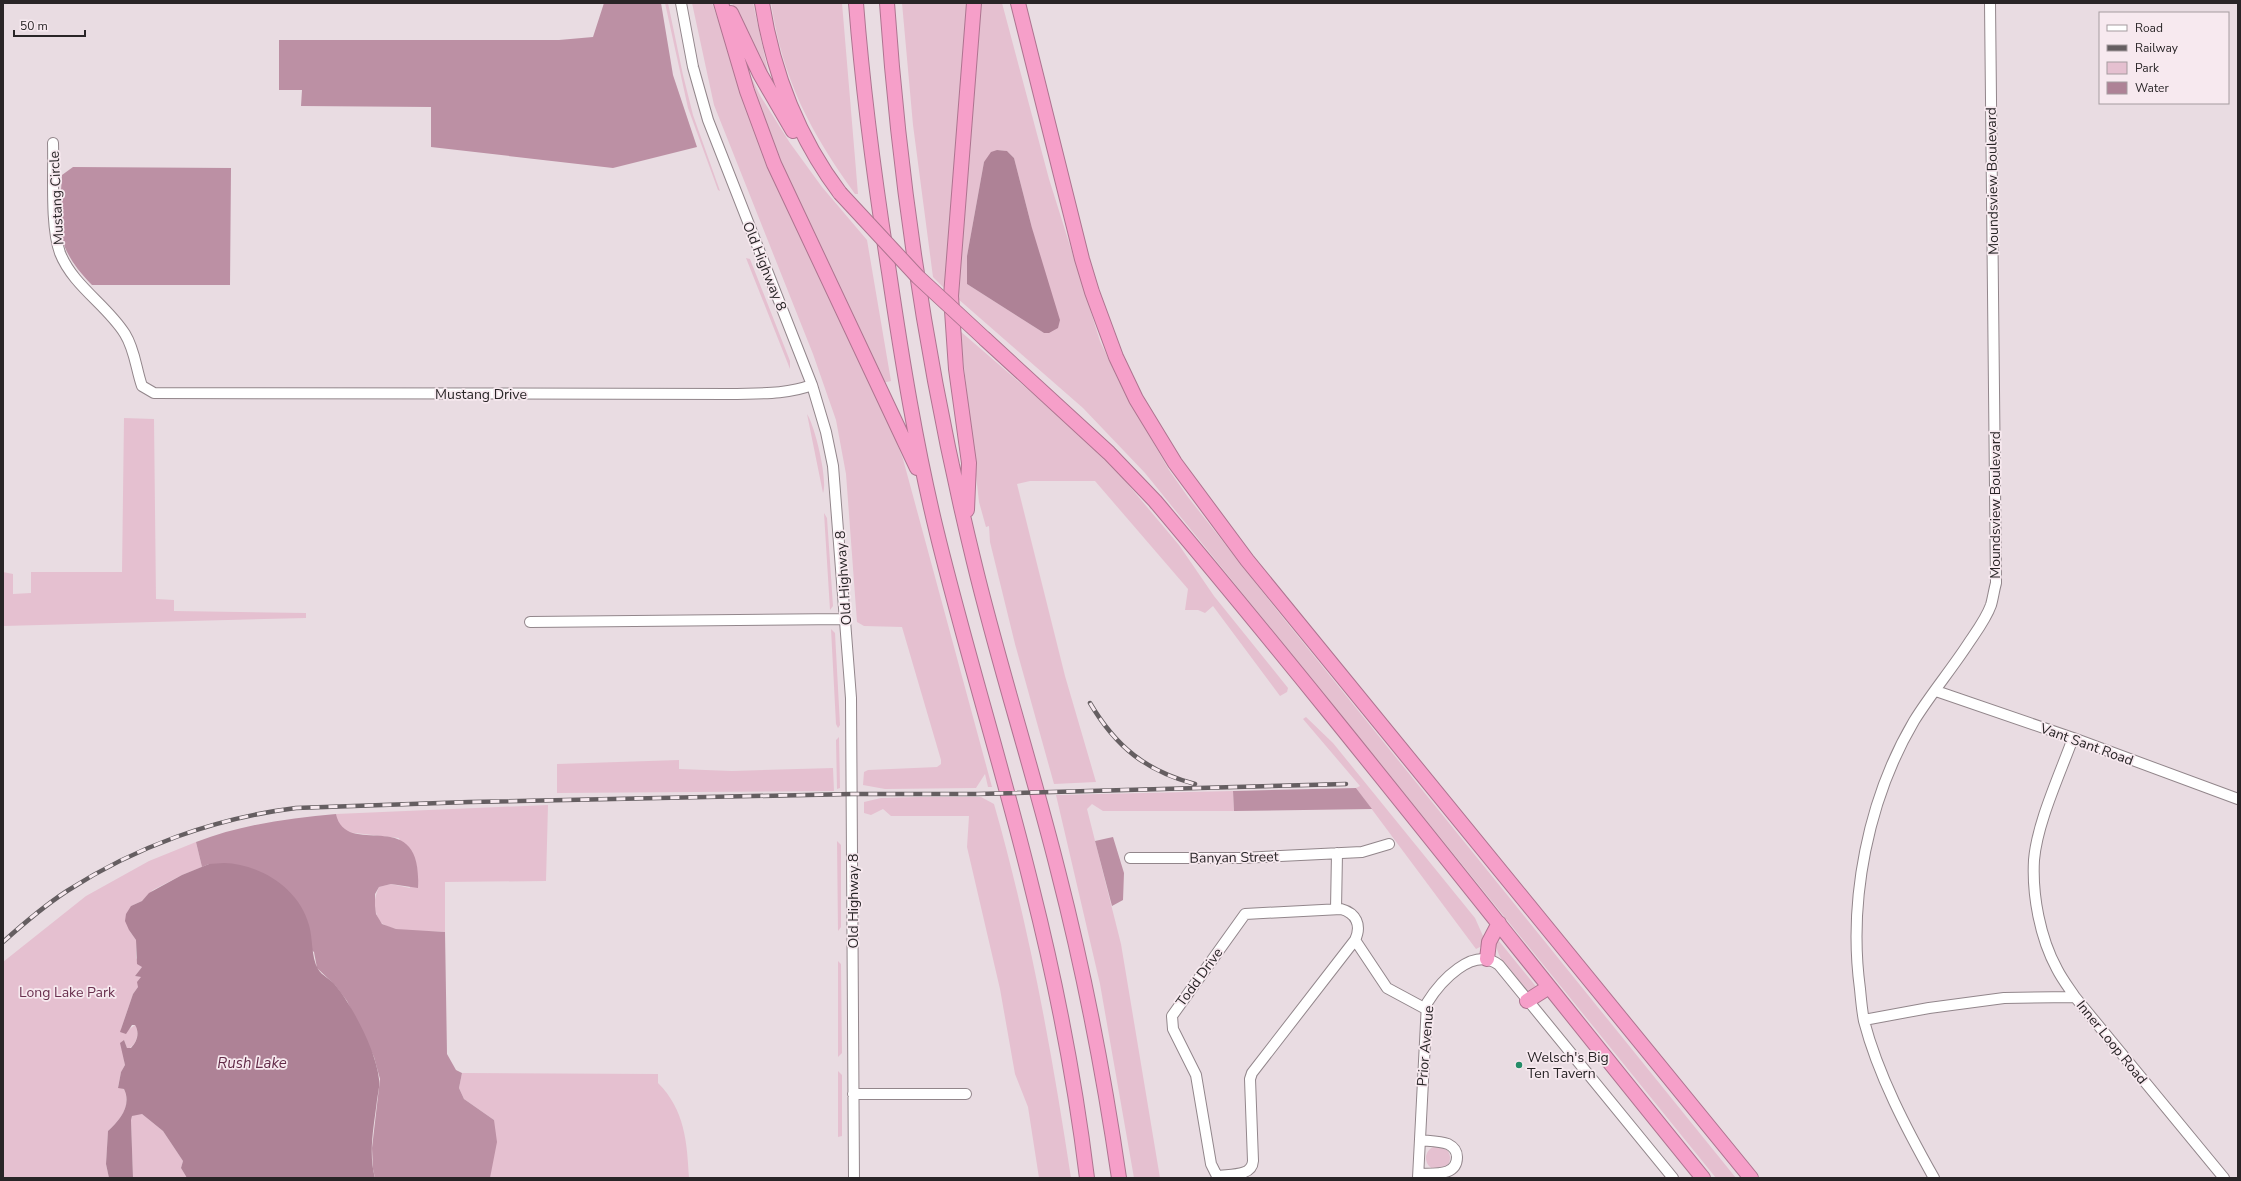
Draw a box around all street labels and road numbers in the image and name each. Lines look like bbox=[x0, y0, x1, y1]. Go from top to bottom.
street label: Moundsview Boulevard bbox=[1982, 107, 2003, 255]
street label: Mustang Circle bbox=[45, 150, 68, 245]
street label: Old Highway 8 bbox=[738, 219, 791, 314]
street label: Mustang Drive bbox=[435, 385, 527, 404]
street label: Moundsview Boulevard bbox=[1986, 431, 2005, 579]
street label: Old Highway 8 bbox=[831, 530, 856, 626]
street label: Vant Sant Road bbox=[2037, 718, 2136, 770]
street label: Banyan Street bbox=[1189, 847, 1279, 868]
street label: Old Highway 8 bbox=[844, 854, 863, 948]
street label: Todd Drive bbox=[1172, 944, 1227, 1010]
street label: Inner Loop Road bbox=[2072, 996, 2151, 1088]
street label: Prior Avenue bbox=[1413, 1005, 1438, 1087]

